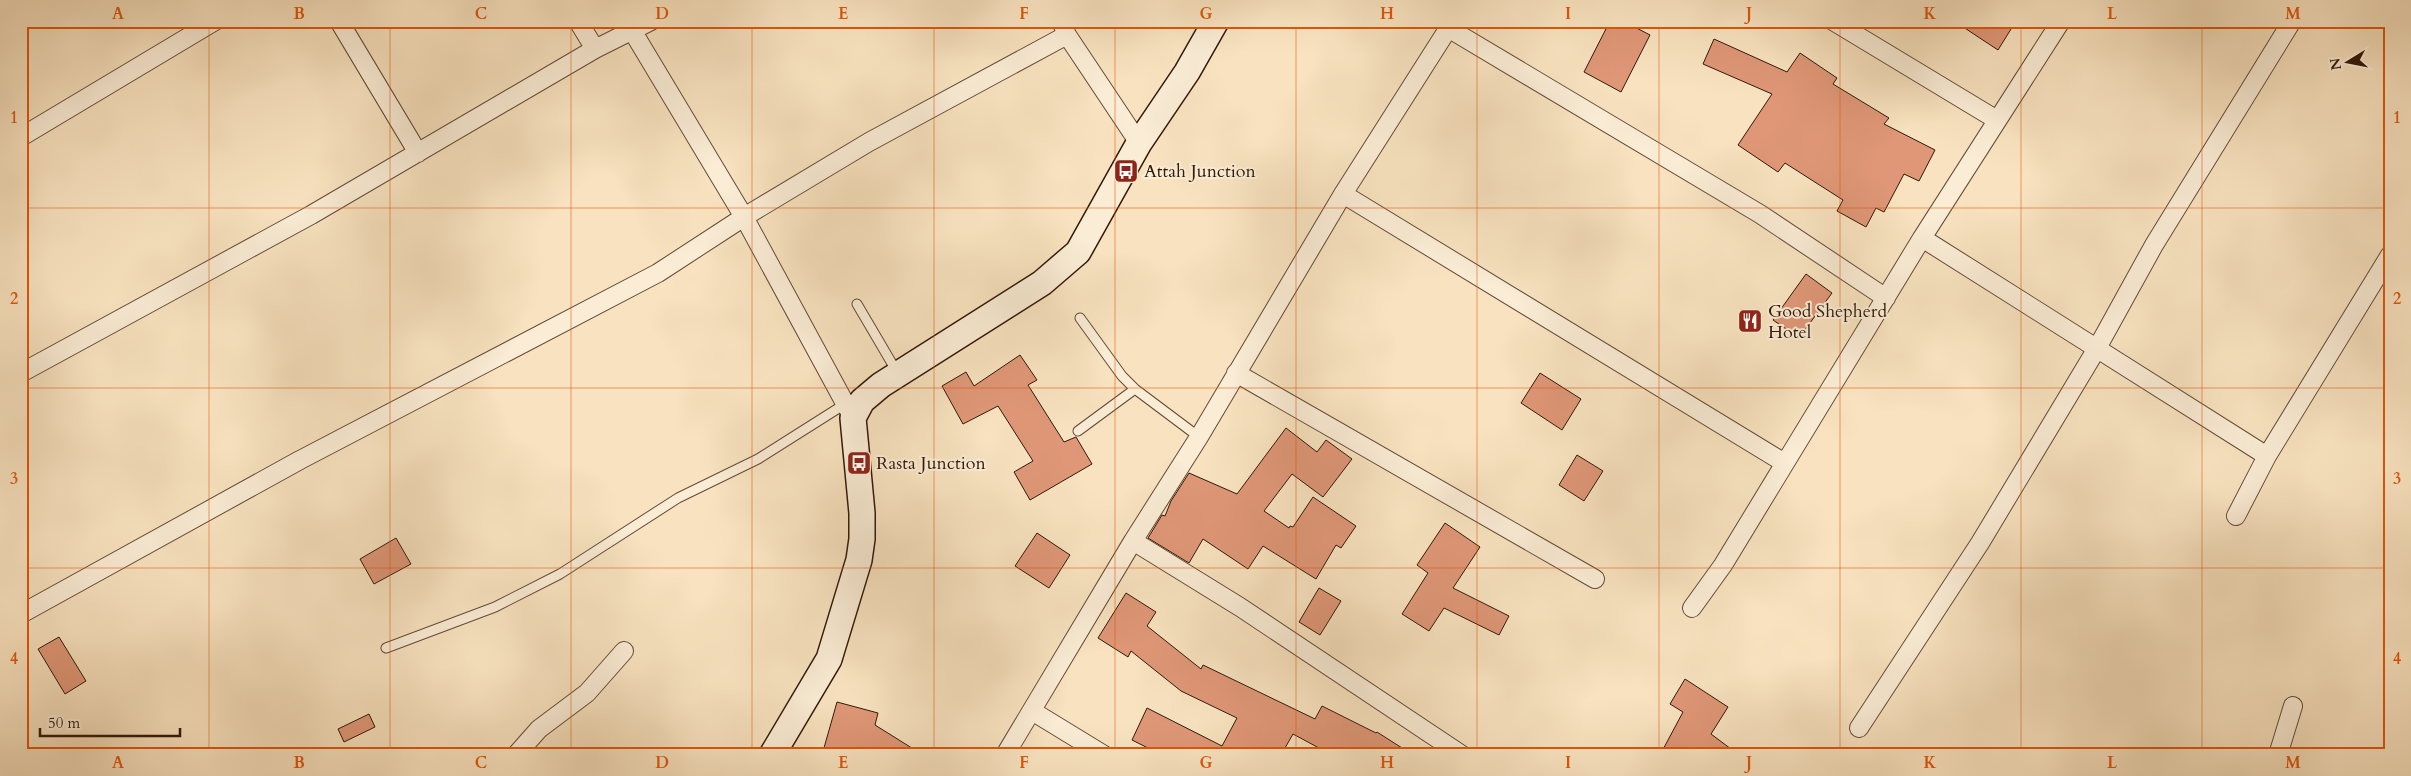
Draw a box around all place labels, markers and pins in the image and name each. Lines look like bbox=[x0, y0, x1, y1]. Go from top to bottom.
bus stop icon: Attah Junction bbox=[1113, 158, 1139, 184]
place label: Attah Junction bbox=[1144, 159, 1257, 184]
place label: Good Shepherd Hotel bbox=[1768, 299, 1887, 345]
restaurant icon: Good Shepherd Hotel bbox=[1737, 308, 1763, 334]
bus stop icon: Rasta Junction bbox=[846, 450, 872, 476]
place label: Rasta Junction bbox=[876, 451, 986, 476]

